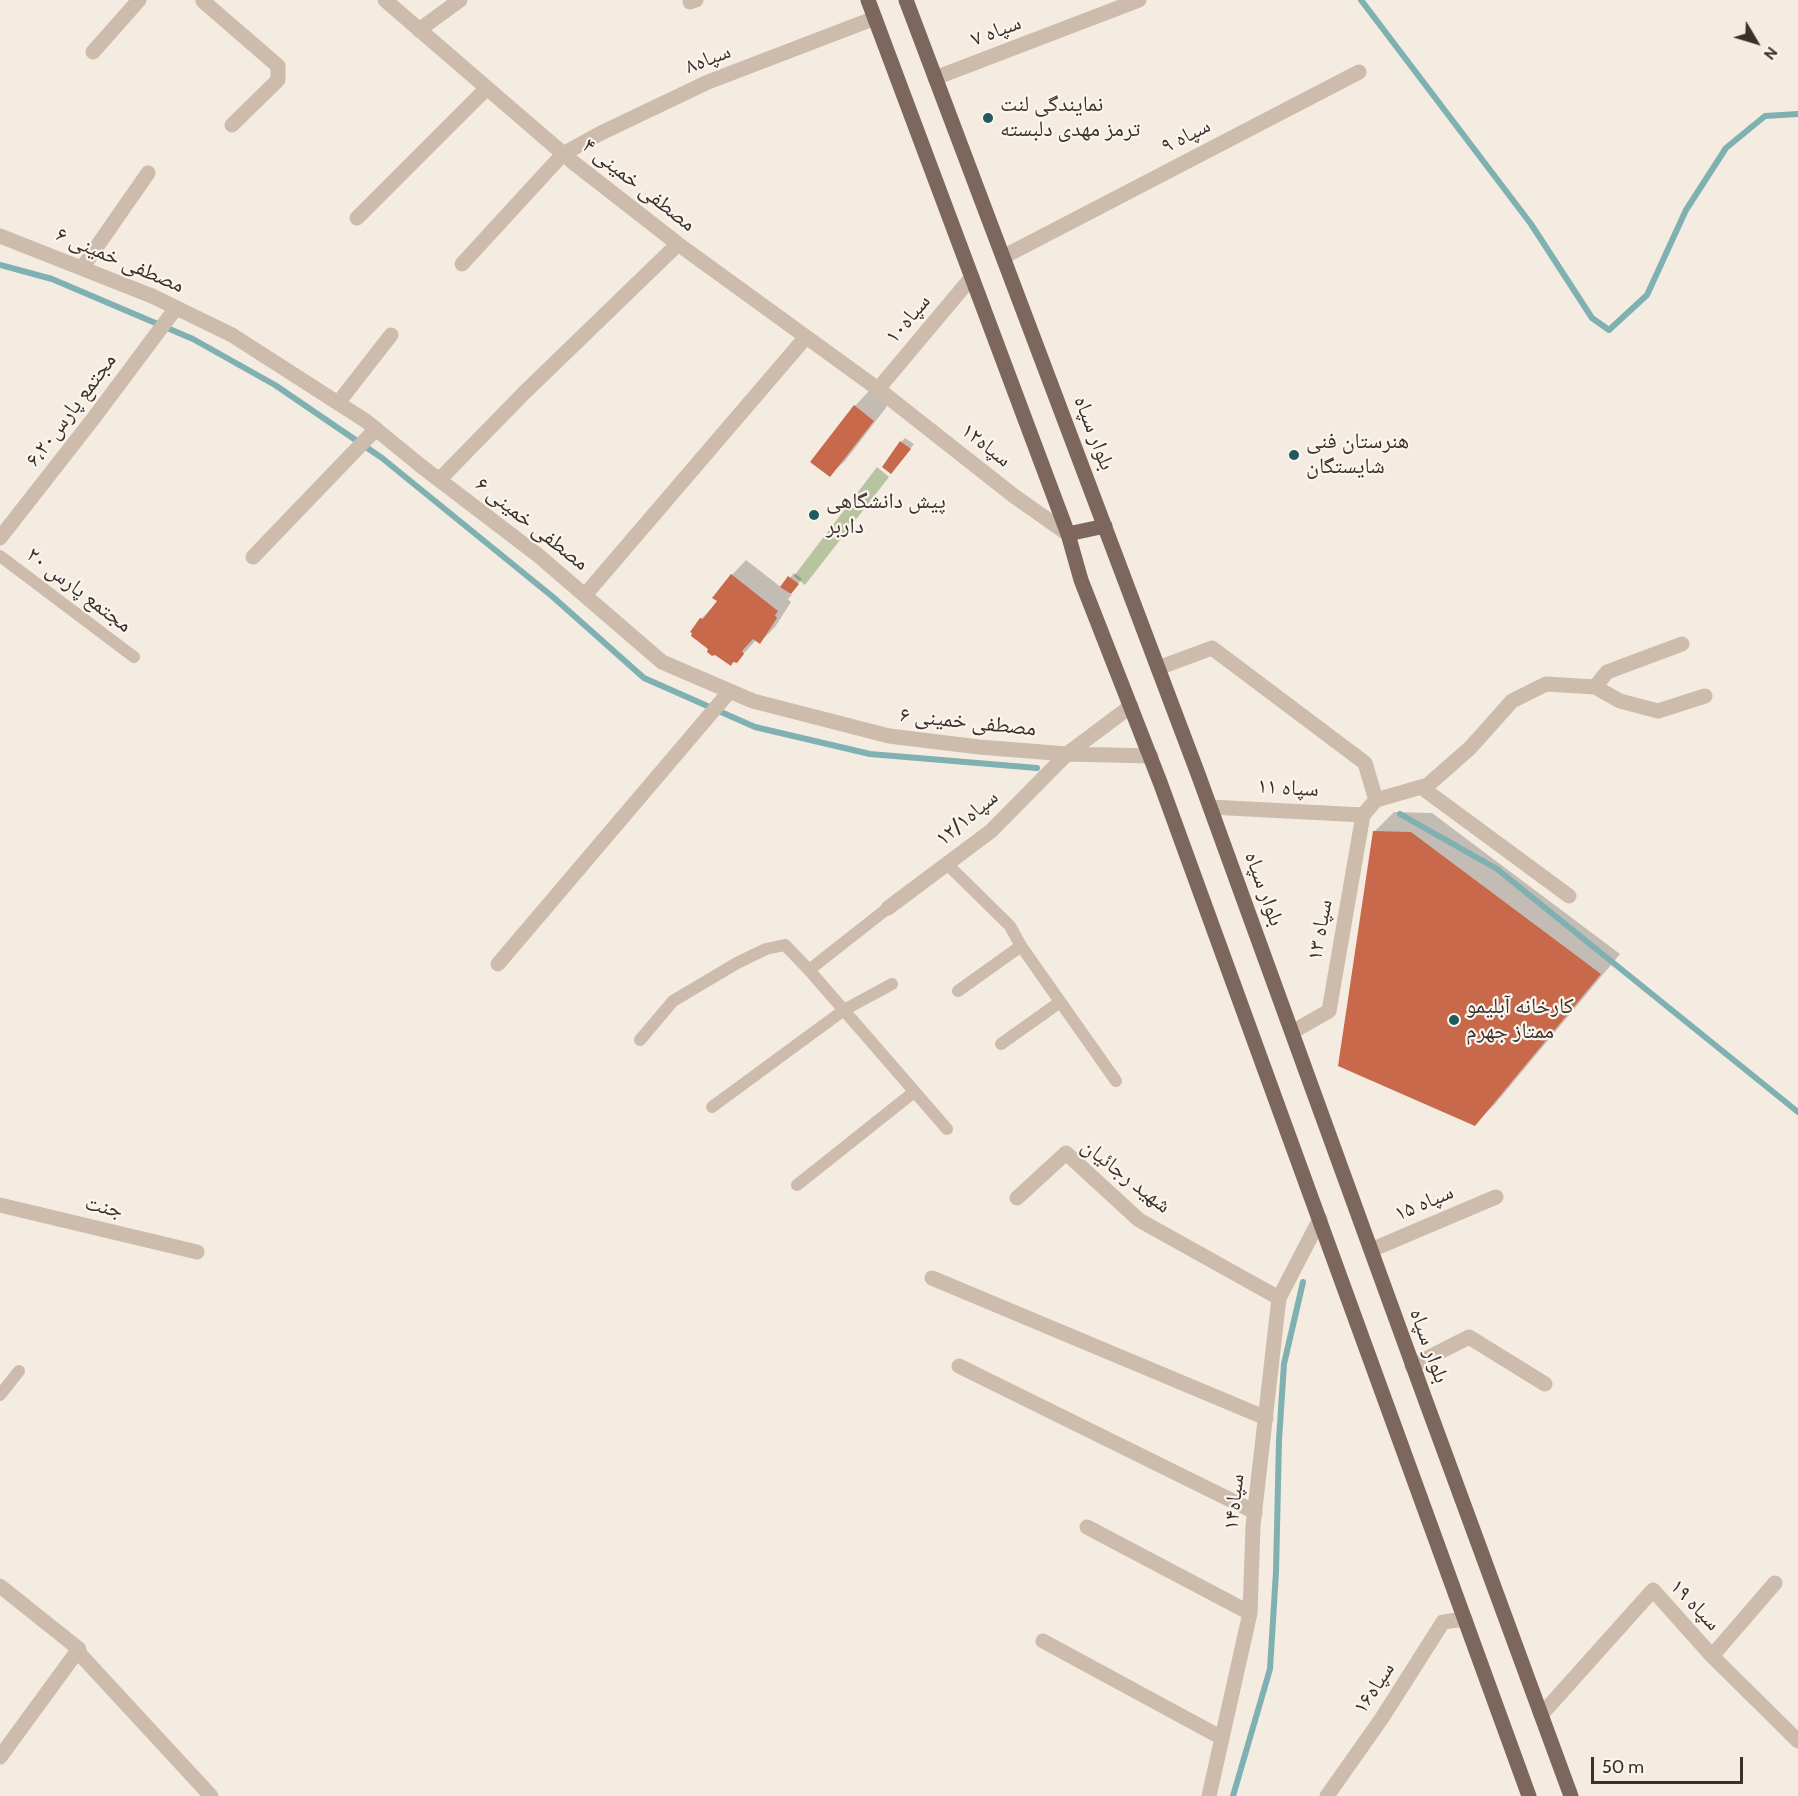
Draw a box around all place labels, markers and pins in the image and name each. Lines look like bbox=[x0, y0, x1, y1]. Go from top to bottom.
place label: نمایندگی لنت ترمز مهدی دلبسته bbox=[1000, 92, 1140, 144]
marker: نمایندگی لنت ترمز مهدی دلبسته bbox=[981, 111, 995, 125]
place label: هنرستان فنی شایستگان bbox=[1306, 429, 1409, 481]
marker: هنرستان فنی شایستگان bbox=[1287, 448, 1301, 462]
place label: پیش دانشگاهی داربر bbox=[826, 489, 946, 540]
marker: پیش دانشگاهی داربر bbox=[807, 508, 821, 522]
place label: کارخانه آبلیمو ممتاز جهرم bbox=[1466, 994, 1574, 1046]
marker: کارخانه آبلیمو ممتاز جهرم bbox=[1447, 1013, 1461, 1027]

